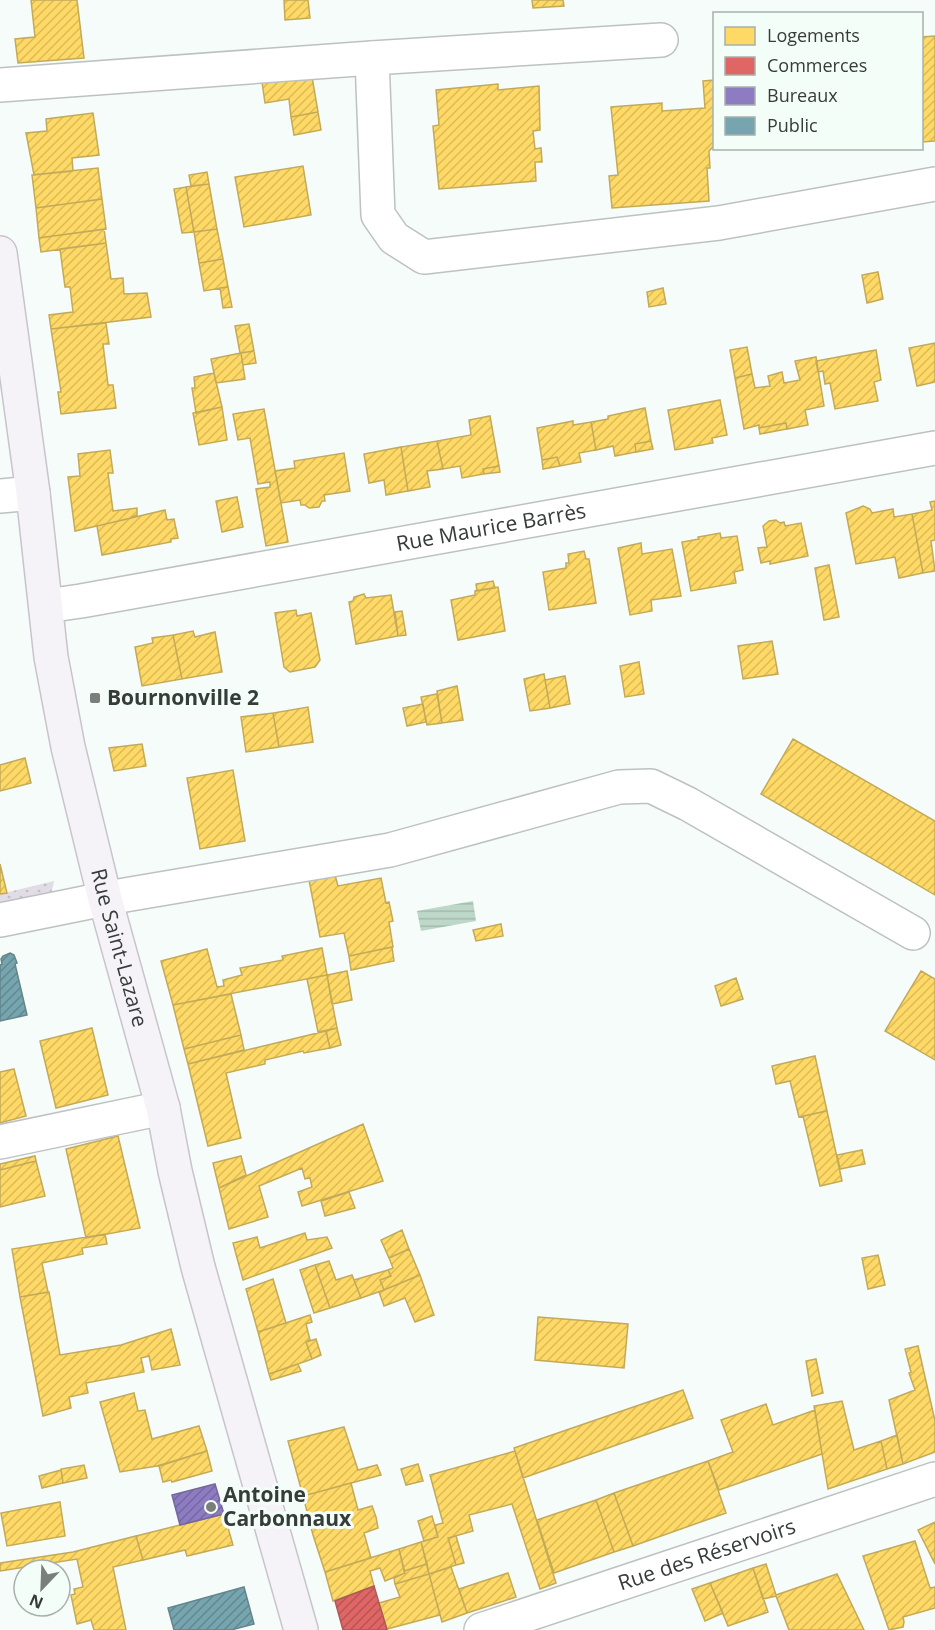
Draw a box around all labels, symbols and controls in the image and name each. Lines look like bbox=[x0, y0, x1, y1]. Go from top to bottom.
legend bbox=[713, 12, 923, 150]
text: Logements bbox=[767, 23, 860, 47]
text: Commerces bbox=[767, 53, 867, 77]
text: Bureaux bbox=[767, 83, 838, 107]
text: Public bbox=[767, 113, 818, 137]
street label: Rue Maurice Barrès bbox=[394, 496, 588, 557]
place label: Bournonville 2 bbox=[107, 683, 259, 711]
marker: Bournonville 2 bbox=[88, 691, 102, 705]
street label: Rue Saint-Lazare bbox=[85, 865, 155, 1030]
place label: Antoine Carbonnaux bbox=[223, 1480, 352, 1532]
marker: Antoine Carbonnaux bbox=[204, 1500, 218, 1514]
street label: Rue des Réservoirs bbox=[614, 1511, 799, 1596]
north arrow bbox=[12, 1558, 72, 1618]
text: N bbox=[26, 1589, 46, 1614]

